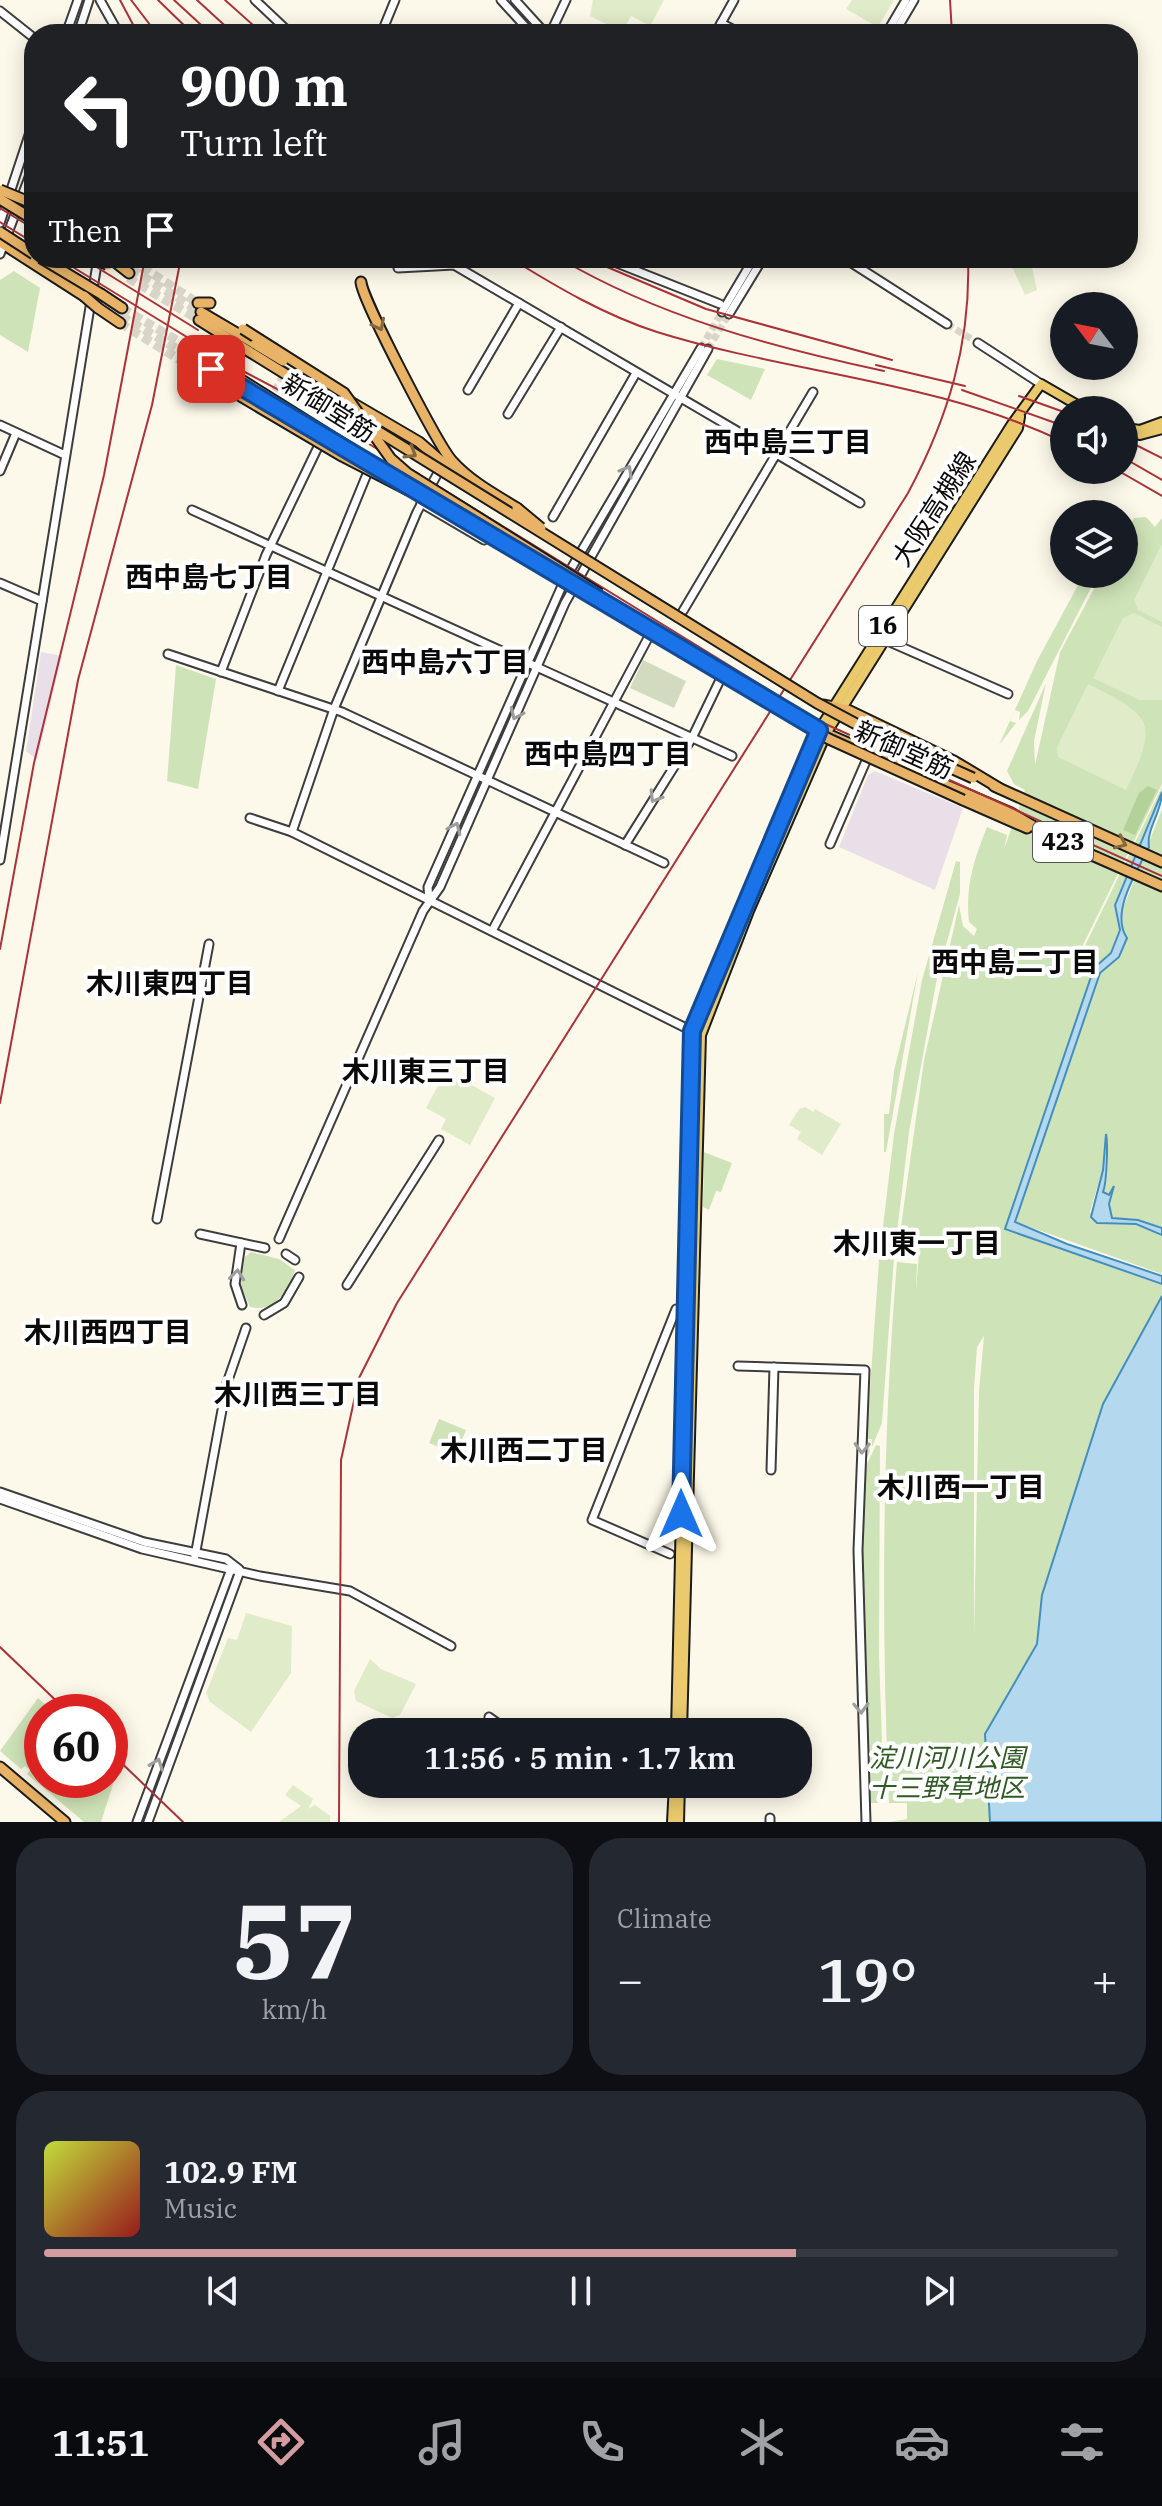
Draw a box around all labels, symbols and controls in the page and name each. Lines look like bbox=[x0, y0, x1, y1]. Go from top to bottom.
text: 900 m bbox=[180, 49, 348, 121]
icon: left bbox=[48, 56, 152, 160]
text: Turn left bbox=[180, 119, 327, 166]
icon: arrive bbox=[138, 208, 182, 252]
text: Then bbox=[48, 211, 122, 250]
north arrow bbox=[1050, 292, 1138, 380]
map controls bbox=[1050, 292, 1138, 588]
one-way arrow bbox=[370, 316, 385, 331]
pin bbox=[177, 335, 245, 403]
icon: arrive bbox=[189, 347, 233, 391]
street label: 新御堂筋 bbox=[276, 365, 383, 449]
button: sound bbox=[1050, 396, 1138, 484]
district label: 西中島三丁目 bbox=[704, 423, 872, 460]
one-way arrow bbox=[402, 443, 417, 458]
street label: 大阪高槻線 bbox=[883, 445, 983, 572]
one-way arrow bbox=[617, 466, 633, 480]
button: layers bbox=[1050, 500, 1138, 588]
district label: 西中島七丁目 bbox=[125, 558, 293, 595]
road number: 16 bbox=[859, 606, 907, 646]
district label: 西中島六丁目 bbox=[361, 643, 529, 680]
one-way arrow bbox=[510, 706, 526, 720]
street label: 新御堂筋 bbox=[850, 712, 959, 786]
district label: 西中島四丁目 bbox=[524, 735, 692, 772]
one-way arrow bbox=[650, 788, 665, 803]
one-way arrow bbox=[445, 822, 461, 836]
road number: 423 bbox=[1033, 822, 1093, 862]
one-way arrow bbox=[1113, 833, 1127, 849]
district label: 西中島二丁目 bbox=[931, 943, 1099, 980]
district label: 木川東四丁目 bbox=[86, 964, 254, 1001]
district label: 木川東三丁目 bbox=[342, 1052, 510, 1089]
district label: 木川東一丁目 bbox=[833, 1224, 1001, 1261]
one-way arrow bbox=[228, 1268, 245, 1281]
district label: 木川西四丁目 bbox=[24, 1313, 192, 1350]
district label: 木川西三丁目 bbox=[214, 1375, 382, 1412]
district label: 木川西二丁目 bbox=[440, 1431, 608, 1468]
one-way arrow bbox=[854, 1442, 871, 1455]
district label: 木川西一丁目 bbox=[877, 1468, 1045, 1505]
position arrow bbox=[639, 1472, 723, 1556]
speed limit sign: 60 bbox=[24, 1694, 128, 1798]
one-way arrow bbox=[852, 1702, 869, 1715]
text: 11:56 · 5 min · 1.7 km bbox=[424, 1738, 736, 1777]
park label: 淀川河川公園 十三野草地区 bbox=[869, 1740, 1029, 1804]
one-way arrow bbox=[148, 1758, 164, 1772]
text: 57 bbox=[232, 1872, 357, 2008]
text: Climate bbox=[617, 1901, 712, 1935]
text: 19° bbox=[817, 1940, 918, 2019]
text: − bbox=[617, 1951, 643, 2008]
text: + bbox=[1092, 1951, 1118, 2008]
text: km/h bbox=[262, 1992, 327, 2026]
text: 102.9 FM bbox=[164, 2152, 297, 2191]
text: Music bbox=[164, 2191, 237, 2225]
icon: previous bbox=[201, 2269, 245, 2313]
icon: pause bbox=[559, 2269, 603, 2313]
icon: next bbox=[917, 2269, 961, 2313]
icon: directions bbox=[253, 2414, 309, 2470]
icon: music bbox=[414, 2414, 470, 2470]
icon: phone bbox=[574, 2414, 630, 2470]
icon: climate bbox=[734, 2414, 790, 2470]
icon: car bbox=[894, 2414, 950, 2470]
icon: filters bbox=[1054, 2414, 1110, 2470]
text: 11:51 bbox=[52, 2419, 149, 2466]

